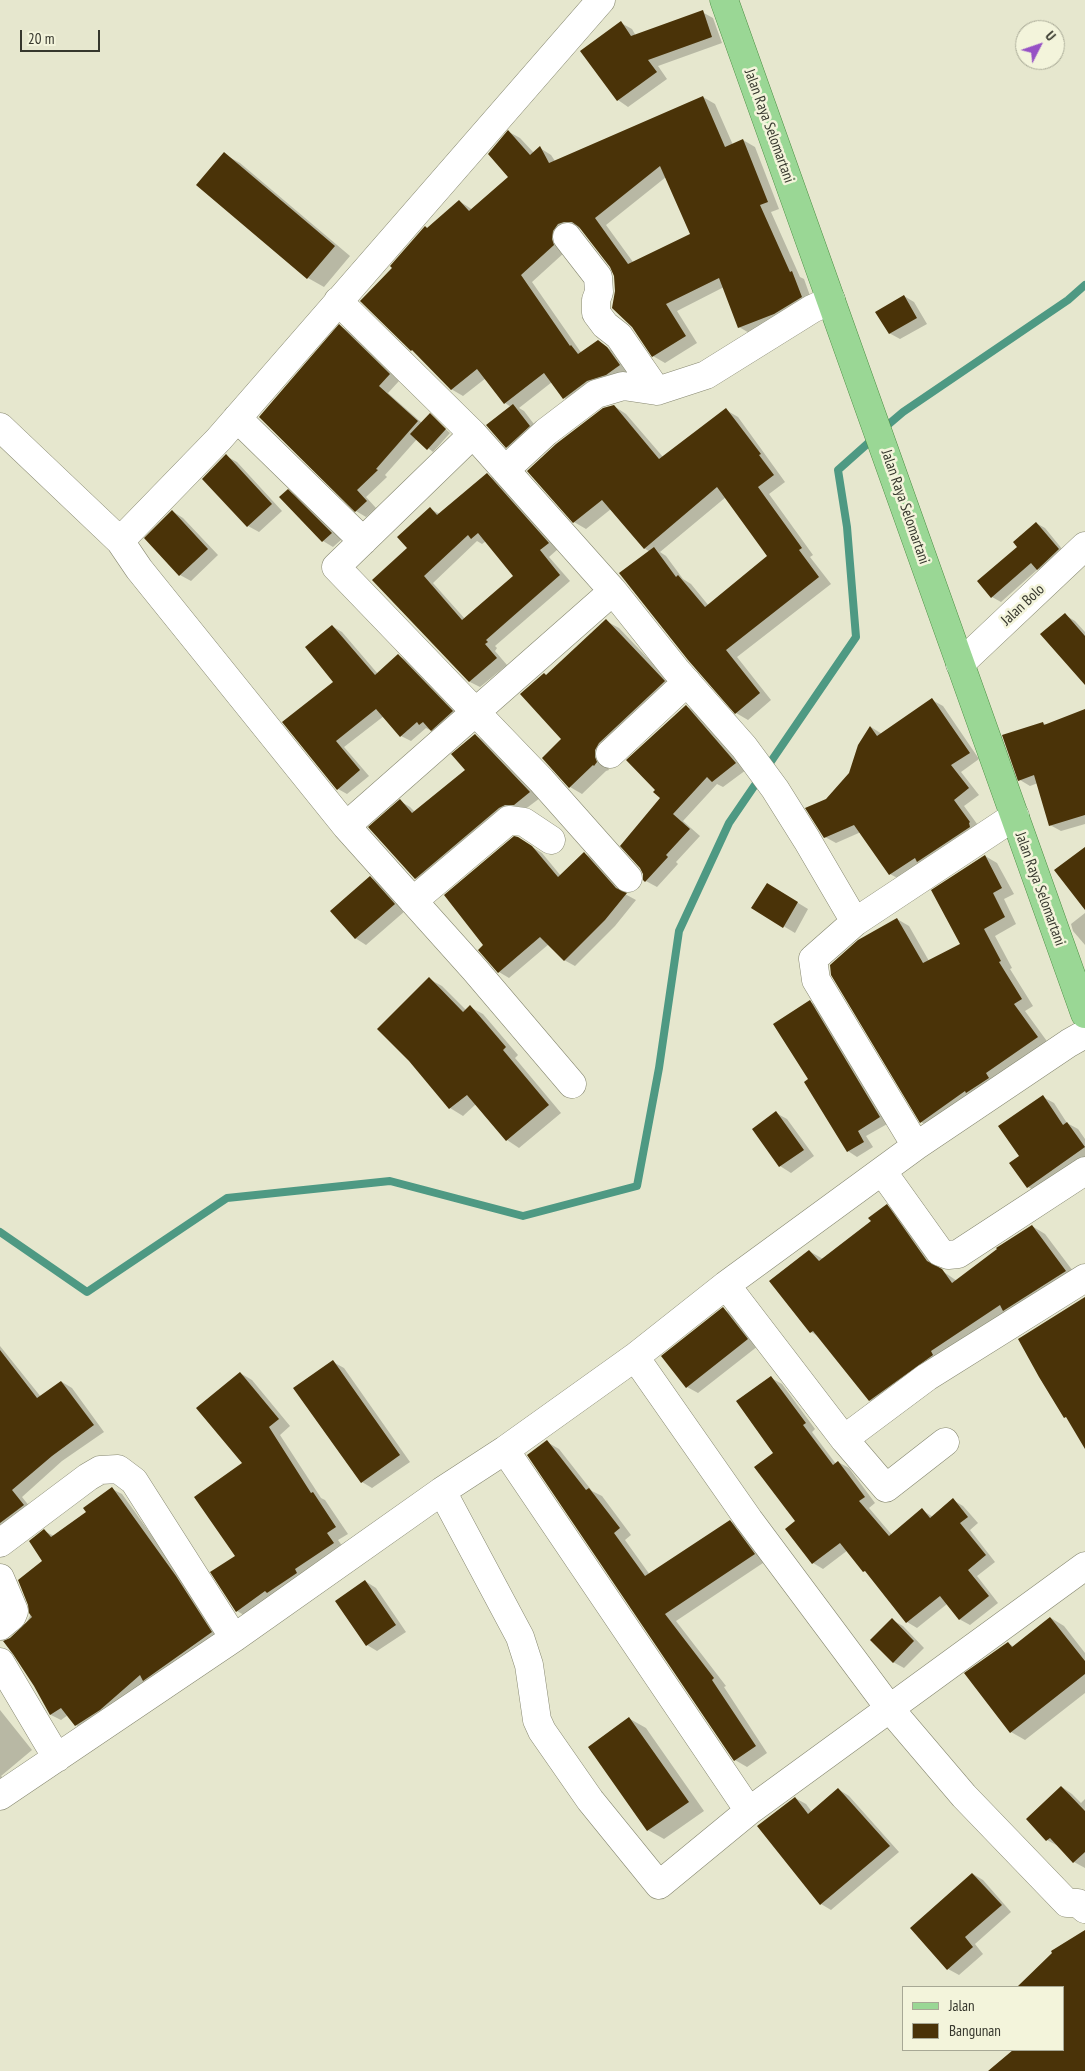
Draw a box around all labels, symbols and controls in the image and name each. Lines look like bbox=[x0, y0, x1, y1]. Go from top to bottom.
scale bar bbox=[22, 20, 102, 52]
north arrow bbox=[1015, 20, 1065, 70]
text: U bbox=[1041, 27, 1060, 44]
text: 20 m bbox=[28, 29, 54, 48]
street label: Jalan Raya Selomartani bbox=[740, 67, 798, 185]
street label: Jalan Raya Selomartani bbox=[877, 447, 933, 567]
street label: Jalan Bolo bbox=[998, 581, 1048, 629]
street label: Jalan Raya Selomartani bbox=[1011, 830, 1069, 948]
legend bbox=[902, 1986, 1065, 2051]
text: Jalan bbox=[949, 1996, 975, 2015]
text: Bangunan bbox=[949, 2021, 1001, 2040]

